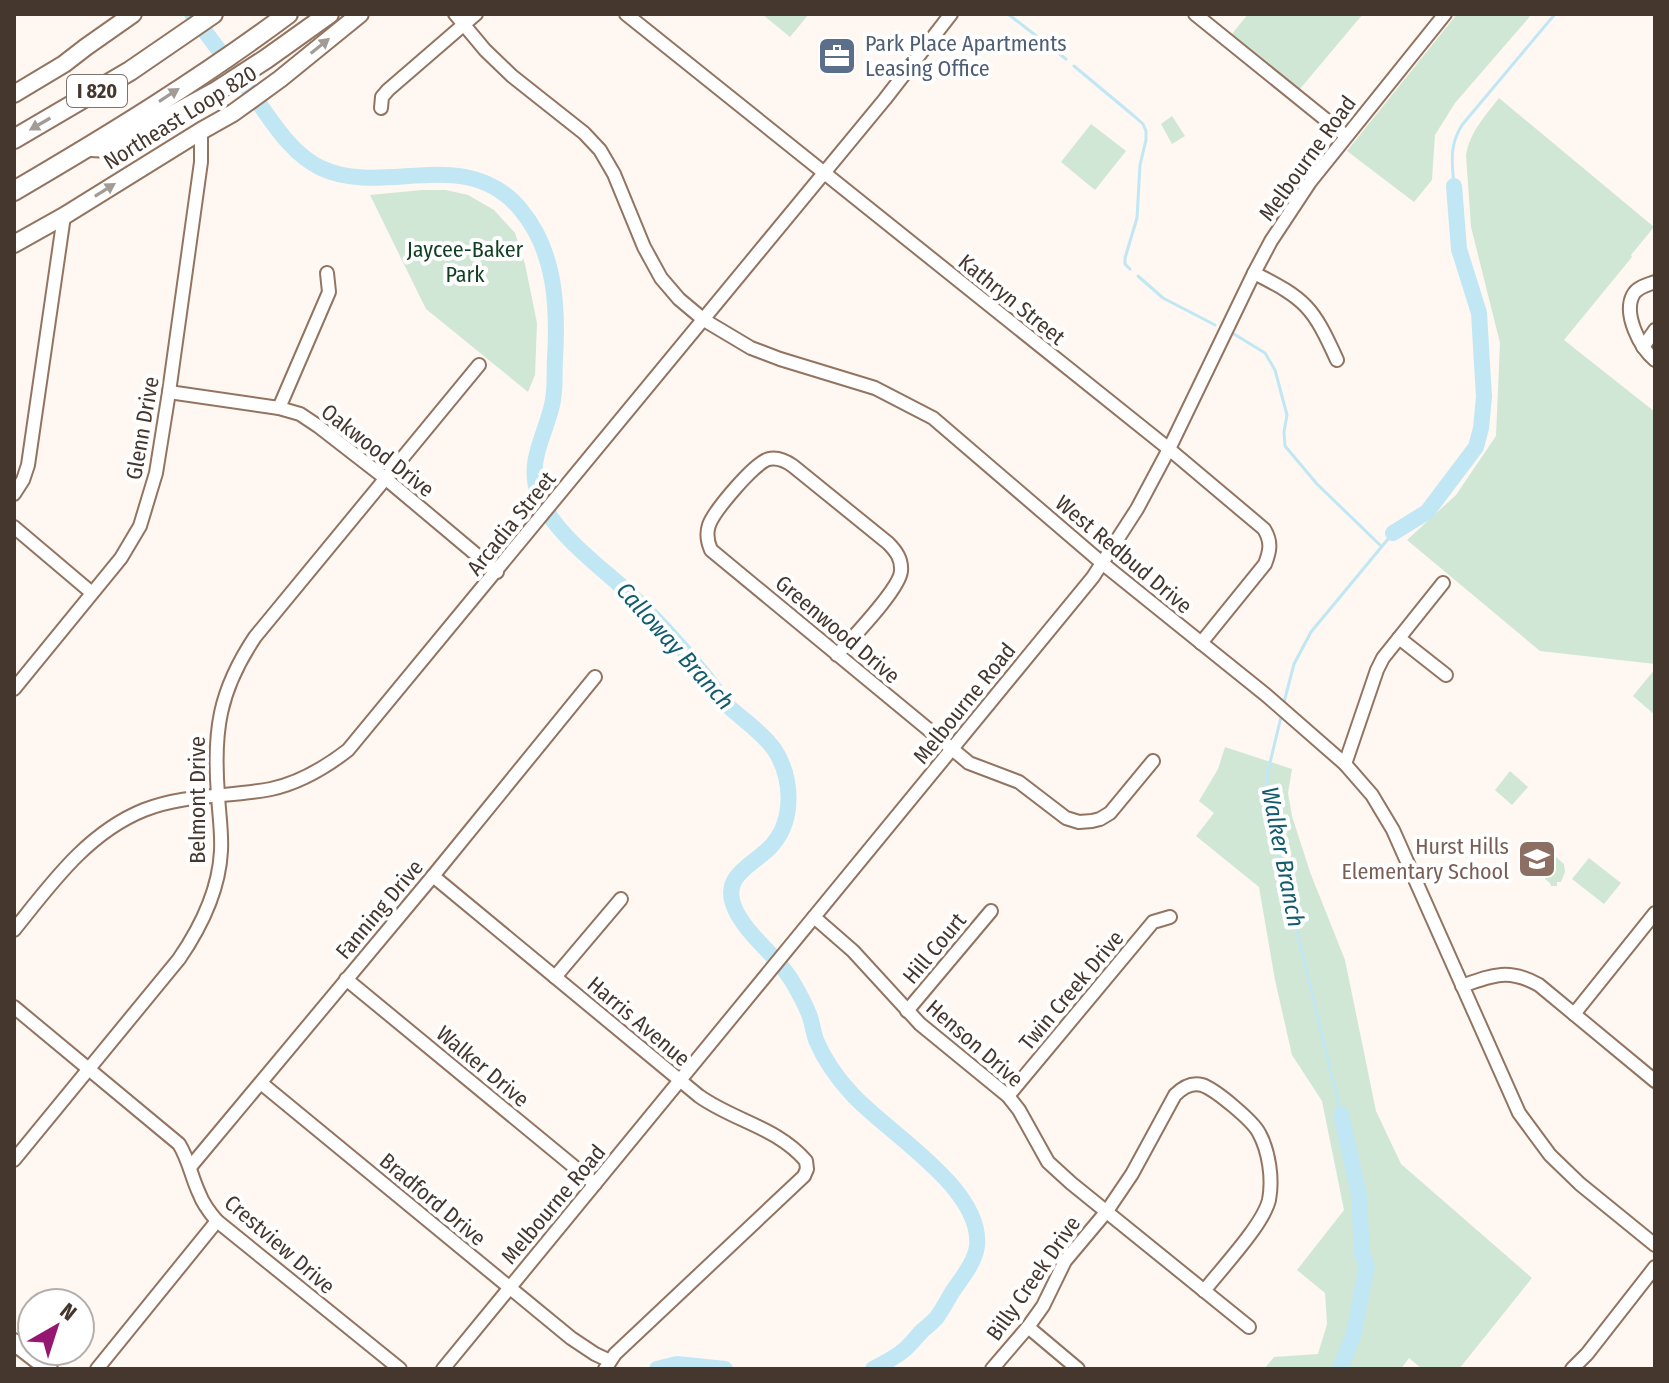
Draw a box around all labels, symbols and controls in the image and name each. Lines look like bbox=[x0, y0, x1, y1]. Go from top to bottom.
place label: Park Place Apartments Leasing Office bbox=[865, 30, 1067, 82]
office icon: Park Place Apartments Leasing Office bbox=[816, 35, 858, 77]
one-way arrow bbox=[310, 39, 330, 55]
street label: Northeast Loop 820 bbox=[99, 59, 262, 175]
road number: I 820 bbox=[67, 75, 127, 107]
one-way arrow bbox=[158, 89, 180, 103]
street label: Melbourne Road bbox=[1253, 90, 1362, 226]
one-way arrow bbox=[29, 117, 51, 131]
one-way arrow bbox=[95, 183, 116, 198]
park label: Jaycee-Baker Park bbox=[407, 236, 524, 288]
street label: Kathryn Street bbox=[953, 248, 1071, 351]
street label: Glenn Drive bbox=[120, 374, 165, 482]
street label: Oakwood Drive bbox=[316, 398, 439, 503]
street label: Arcadia Street bbox=[461, 465, 562, 581]
street label: West Redbud Drive bbox=[1050, 489, 1197, 619]
street label: Greenwood Drive bbox=[770, 570, 905, 689]
water label: Calloway Branch bbox=[610, 576, 740, 716]
street label: Melbourne Road bbox=[907, 637, 1021, 769]
street label: Belmont Drive bbox=[184, 736, 211, 864]
water label: Walker Branch bbox=[1256, 785, 1310, 929]
place label: Hurst Hills Elementary School bbox=[1342, 833, 1509, 885]
school or university icon: Hurst Hills Elementary School bbox=[1516, 838, 1558, 880]
street label: Fanning Drive bbox=[330, 854, 429, 965]
street label: Hill Court bbox=[897, 907, 972, 989]
street label: Twin Creek Drive bbox=[1014, 925, 1129, 1056]
street label: Harris Avenue bbox=[582, 971, 695, 1072]
street label: Henson Drive bbox=[920, 994, 1029, 1093]
street label: Walker Drive bbox=[431, 1020, 534, 1113]
street label: Melbourne Road bbox=[495, 1139, 611, 1270]
street label: Bradford Drive bbox=[374, 1147, 491, 1252]
street label: Crestview Drive bbox=[219, 1189, 340, 1300]
street label: Billy Creek Drive bbox=[981, 1211, 1086, 1346]
north arrow bbox=[16, 1287, 96, 1367]
text: N bbox=[55, 1297, 82, 1326]

